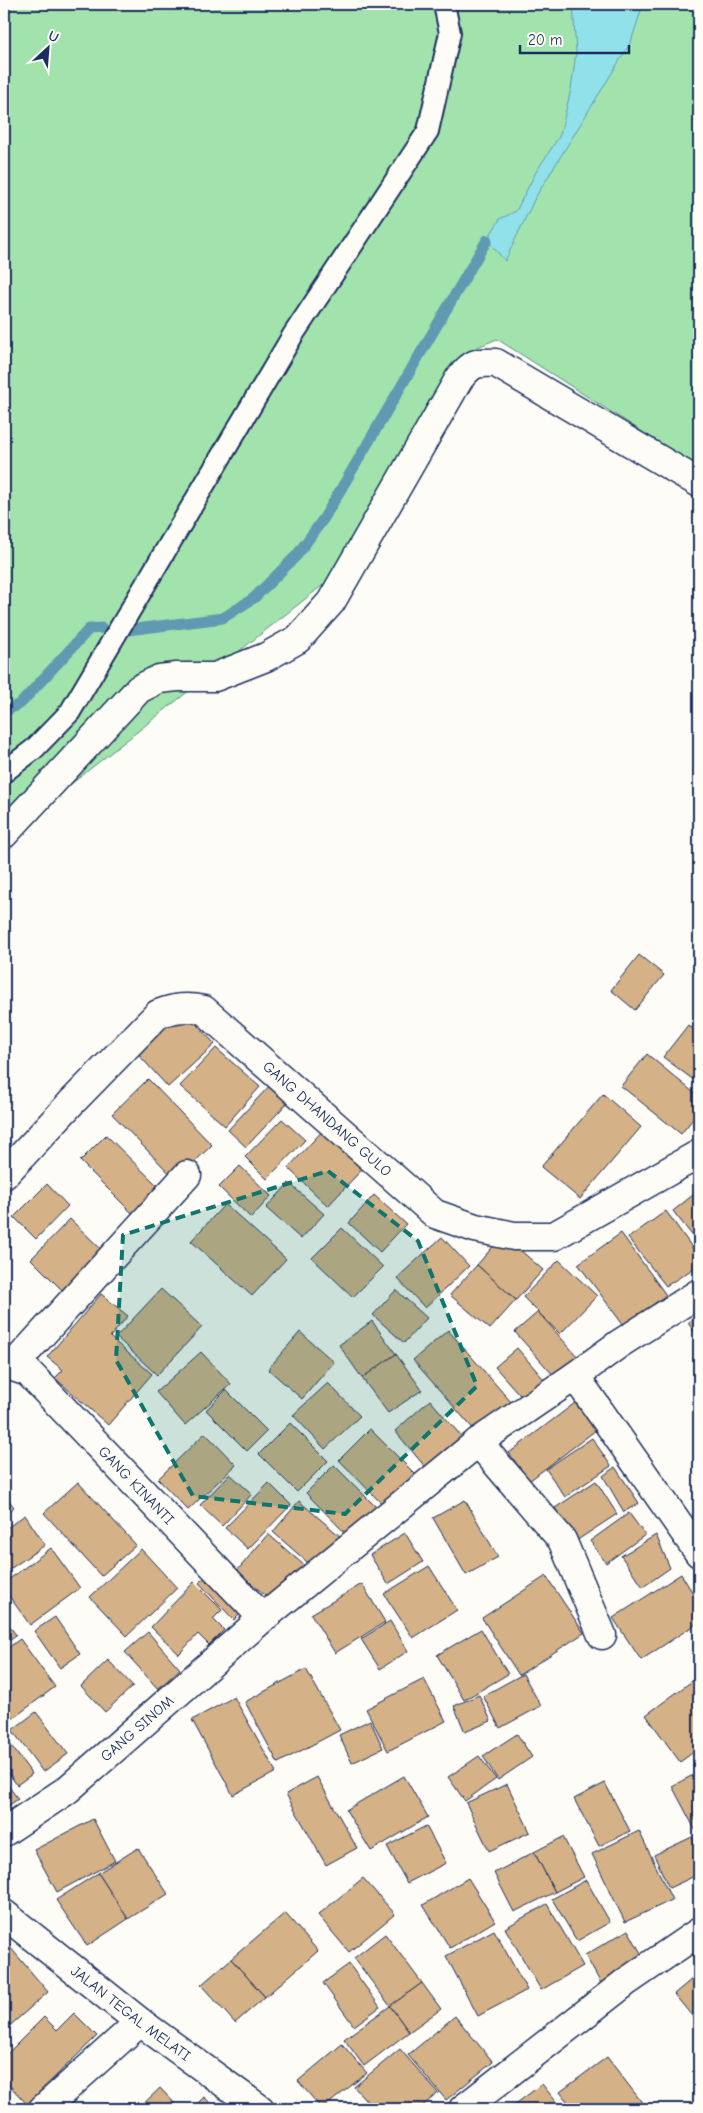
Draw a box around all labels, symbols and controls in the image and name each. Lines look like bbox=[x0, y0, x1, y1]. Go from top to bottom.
north arrow bbox=[22, 22, 72, 72]
scale bar bbox=[520, 22, 629, 54]
text: U bbox=[46, 27, 61, 46]
text: 20 m bbox=[528, 31, 562, 49]
street label: GANG DHANDANG GULO bbox=[259, 1057, 395, 1180]
street label: GANG KINANTI bbox=[95, 1442, 178, 1528]
street label: GANG SINOM bbox=[97, 1692, 177, 1765]
street label: JALAN TEGAL MELATI bbox=[67, 1962, 194, 2065]

